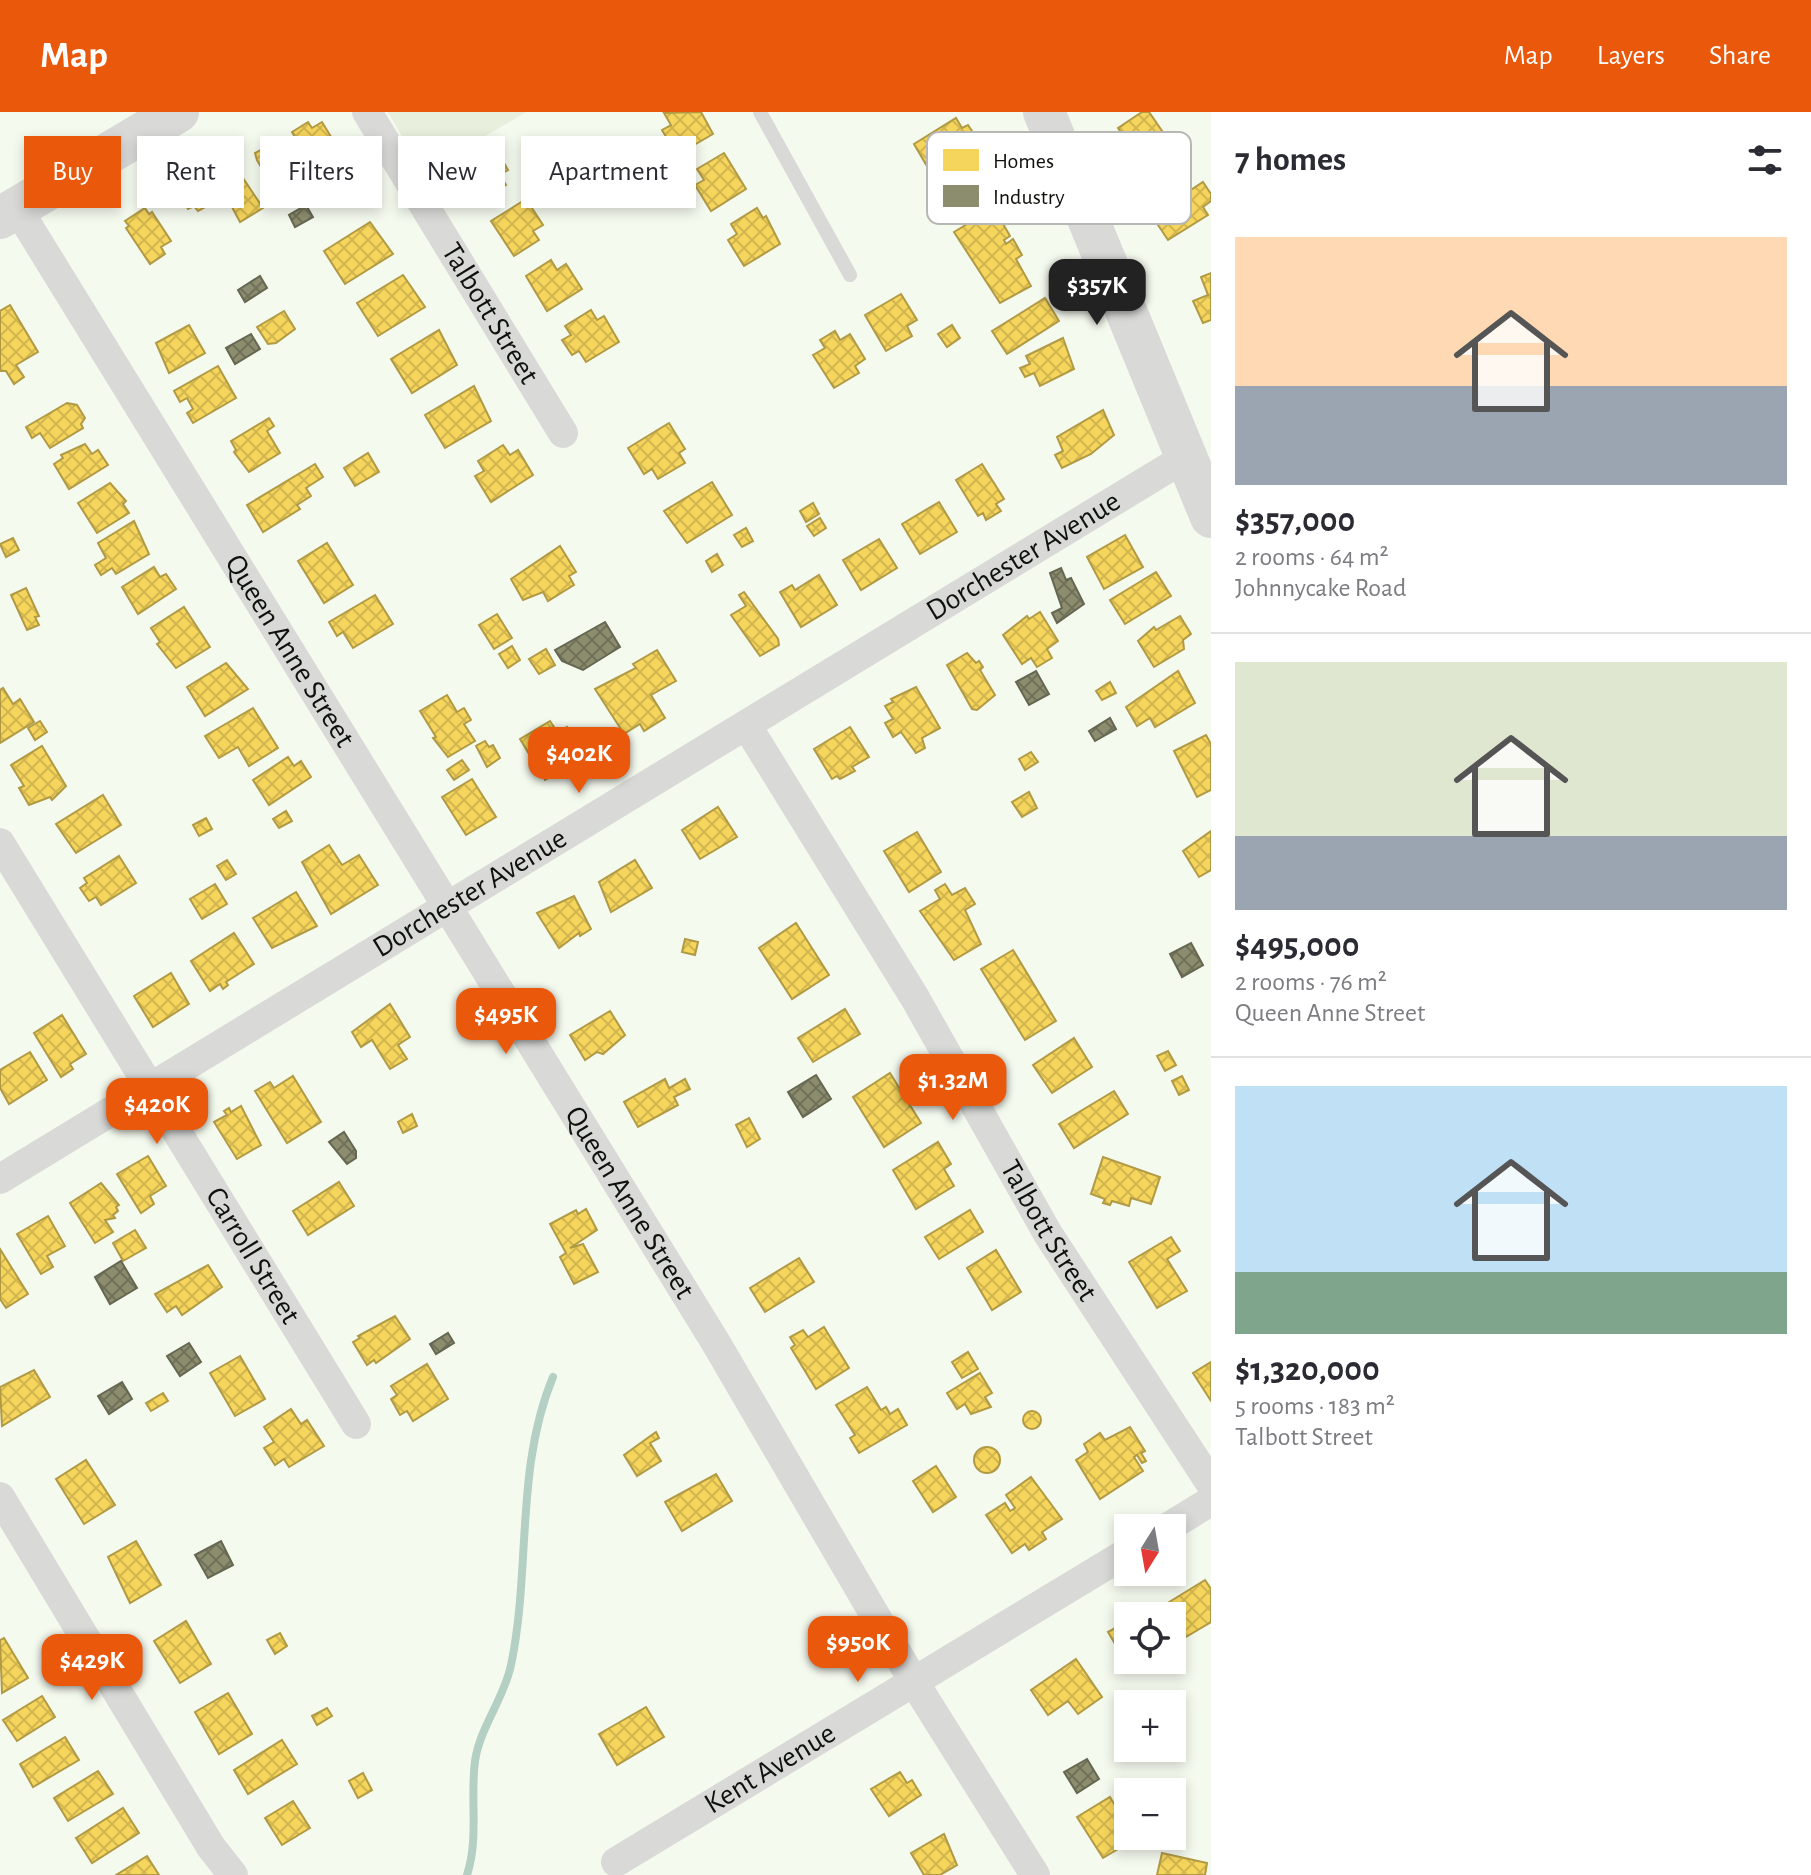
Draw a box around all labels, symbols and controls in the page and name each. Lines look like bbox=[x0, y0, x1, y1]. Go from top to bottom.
text: Map bbox=[40, 37, 108, 75]
text: Map bbox=[1504, 42, 1553, 70]
text: Layers bbox=[1597, 42, 1665, 70]
text: Share bbox=[1709, 42, 1771, 70]
legend bbox=[927, 132, 1191, 224]
chip: Buy bbox=[24, 136, 121, 208]
chip: Rent bbox=[137, 136, 244, 208]
chip: Filters bbox=[260, 136, 382, 208]
chip: New bbox=[398, 136, 505, 208]
chip: Apartment bbox=[521, 136, 696, 208]
icon: filters bbox=[1743, 138, 1787, 182]
text: 7 homes bbox=[1235, 143, 1346, 177]
text: Homes bbox=[993, 150, 1054, 172]
text: Industry bbox=[993, 186, 1065, 208]
street label: Talbott Street bbox=[436, 238, 544, 389]
pin: $357K bbox=[1041, 259, 1153, 327]
text: $357K bbox=[1067, 272, 1127, 298]
icon: home bbox=[1439, 289, 1583, 433]
street label: Dorchester Avenue bbox=[921, 486, 1125, 626]
text: $357,000 bbox=[1235, 504, 1355, 538]
text: 2 rooms · 64 m² bbox=[1235, 544, 1389, 570]
street label: Queen Anne Street bbox=[219, 549, 360, 753]
text: Johnnycake Road bbox=[1235, 575, 1407, 601]
icon: home bbox=[1439, 714, 1583, 858]
pin: $402K bbox=[523, 727, 635, 795]
text: $402K bbox=[546, 740, 612, 766]
street label: Dorchester Avenue bbox=[368, 823, 572, 963]
text: $495,000 bbox=[1235, 929, 1359, 963]
text: 2 rooms · 76 m² bbox=[1235, 969, 1387, 995]
pin: $495K bbox=[450, 988, 562, 1056]
text: Queen Anne Street bbox=[1235, 1000, 1425, 1026]
text: $495K bbox=[474, 1001, 538, 1027]
pin: $1.32M bbox=[888, 1054, 1018, 1122]
text: $1.32M bbox=[917, 1067, 989, 1093]
pin: $420K bbox=[101, 1078, 213, 1146]
text: $420K bbox=[124, 1091, 190, 1117]
street label: Queen Anne Street bbox=[559, 1101, 700, 1304]
icon: home bbox=[1439, 1138, 1583, 1282]
street label: Talbott Street bbox=[995, 1155, 1103, 1307]
street label: Carroll Street bbox=[200, 1182, 306, 1329]
text: $1,320,000 bbox=[1235, 1353, 1380, 1387]
text: 5 rooms · 183 m² bbox=[1235, 1393, 1395, 1419]
text: Talbott Street bbox=[1235, 1424, 1373, 1450]
north arrow bbox=[1114, 1514, 1186, 1586]
map controls bbox=[1114, 1514, 1186, 1850]
button: locate bbox=[1114, 1602, 1186, 1674]
pin: $950K bbox=[802, 1616, 914, 1684]
text: $950K bbox=[826, 1629, 890, 1655]
pin: $429K bbox=[36, 1634, 148, 1702]
text: $429K bbox=[60, 1647, 124, 1673]
button: + bbox=[1114, 1690, 1186, 1762]
street label: Kent Avenue bbox=[699, 1718, 841, 1820]
button: − bbox=[1114, 1778, 1186, 1850]

